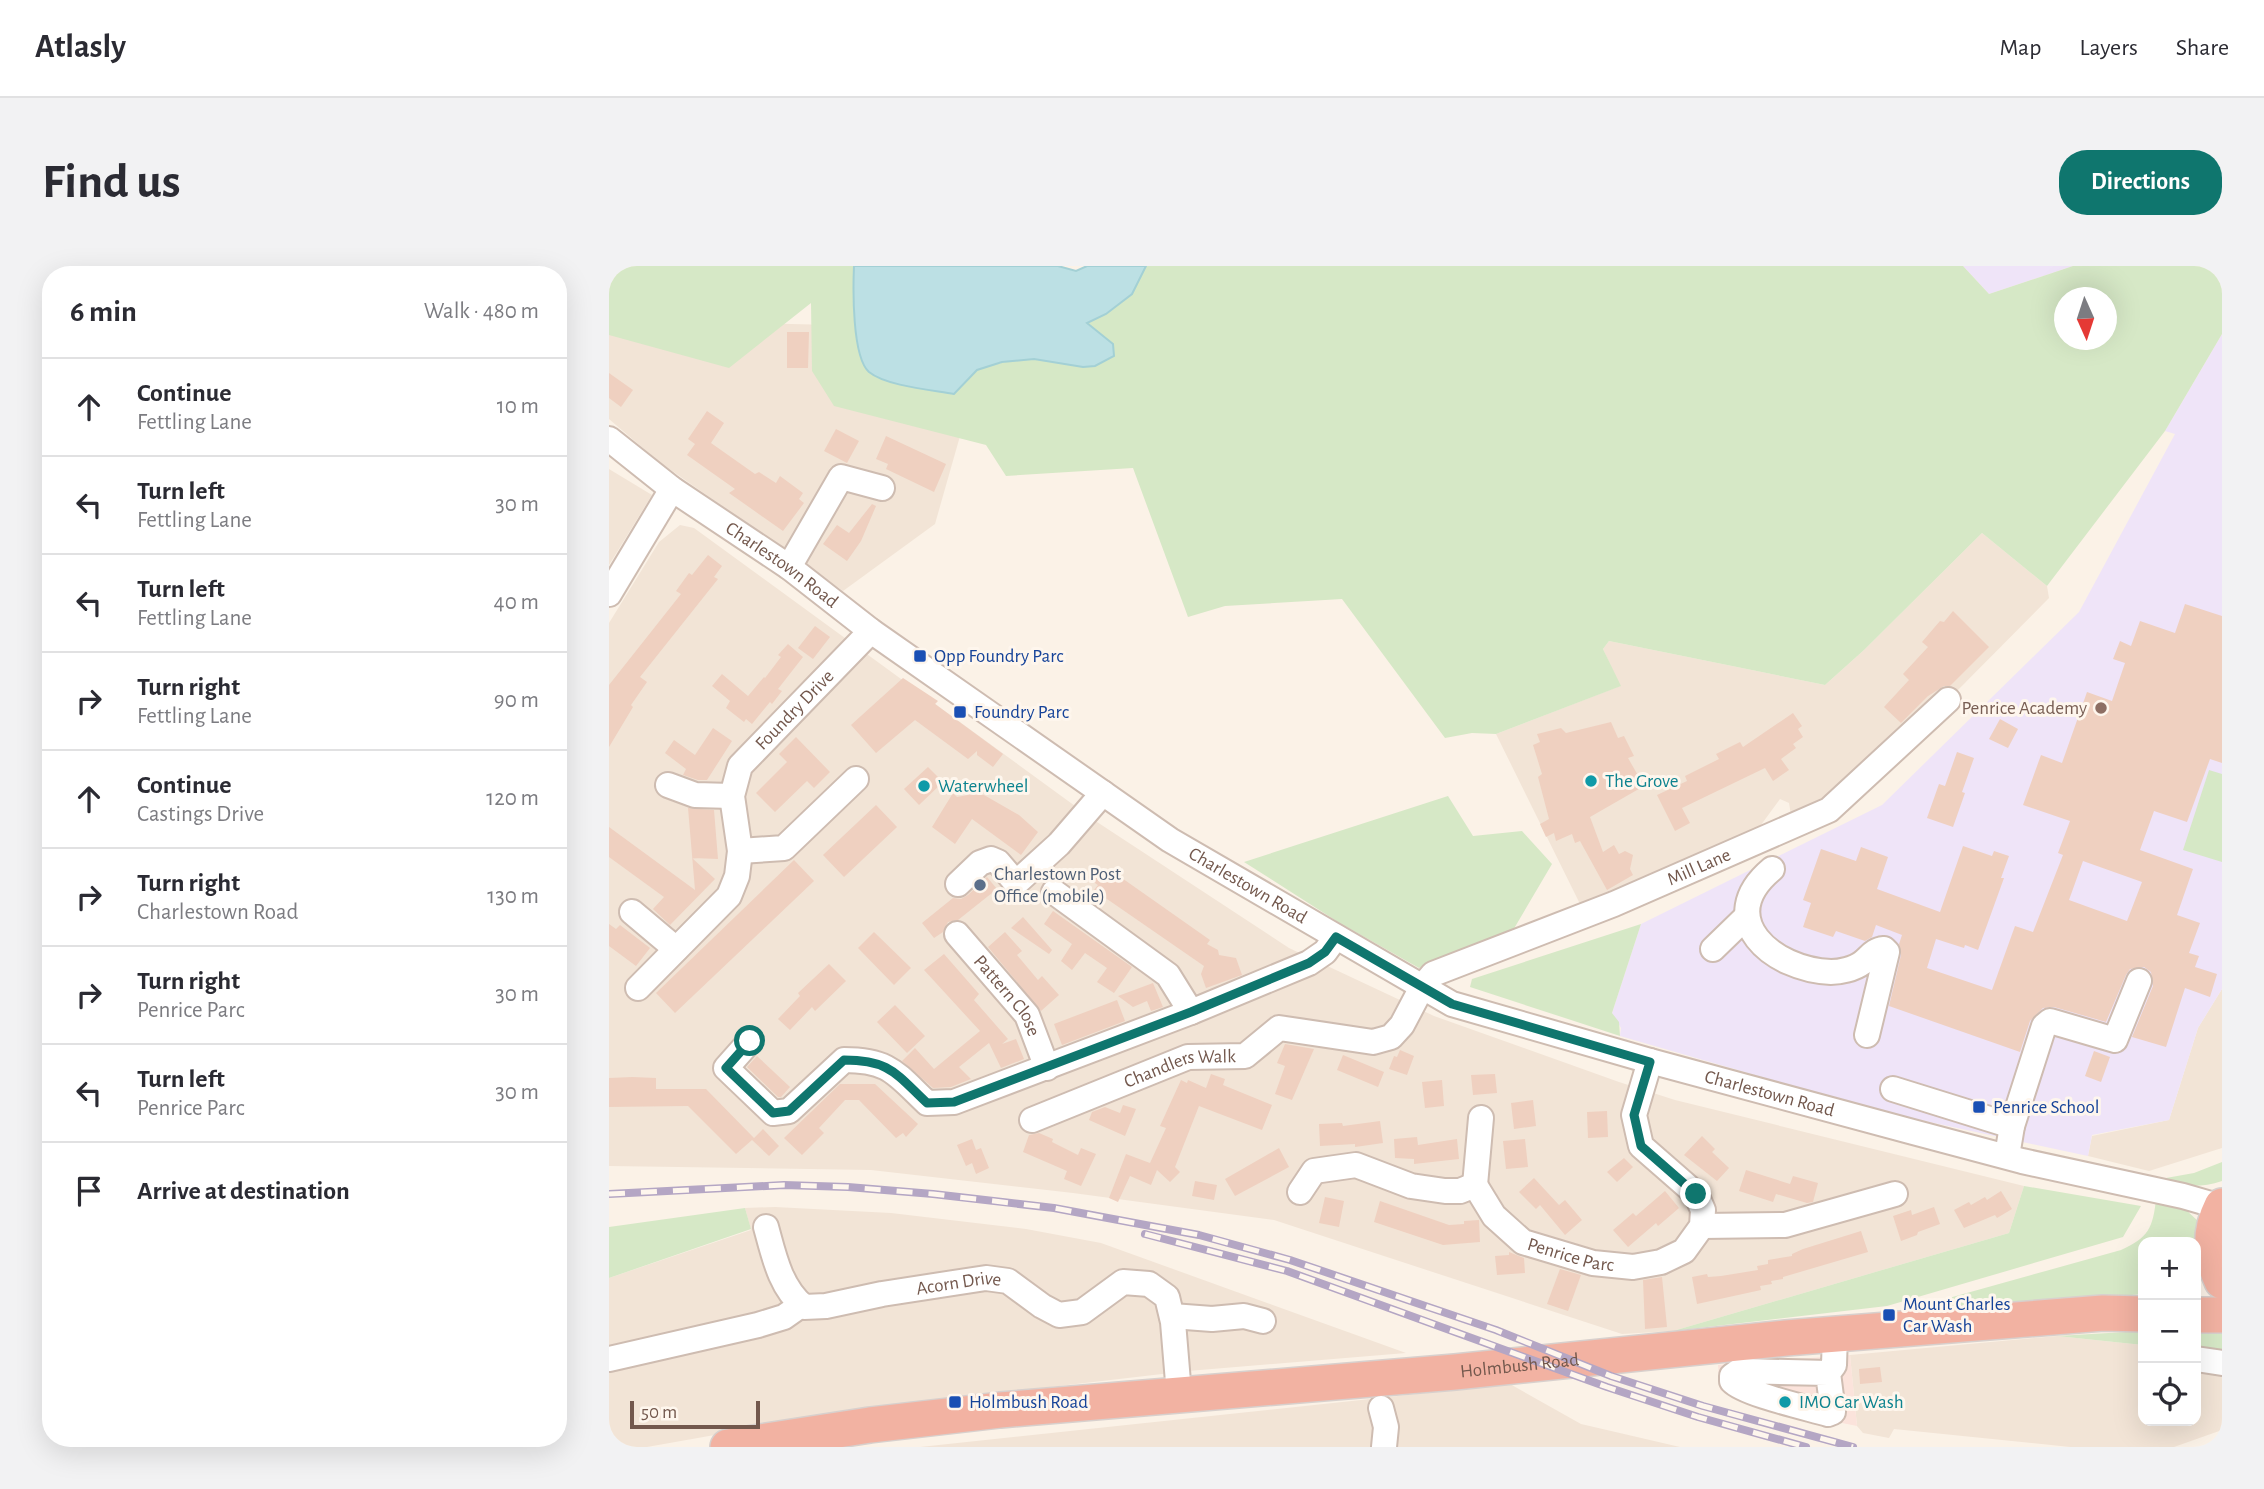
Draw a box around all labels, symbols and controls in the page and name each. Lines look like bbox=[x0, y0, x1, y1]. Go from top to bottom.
text: Atlasly bbox=[35, 31, 126, 64]
text: Map bbox=[1999, 36, 2041, 60]
text: Layers bbox=[2079, 36, 2138, 60]
text: Share bbox=[2176, 36, 2229, 60]
button: Directions bbox=[2059, 150, 2222, 215]
text: Find us bbox=[42, 158, 181, 207]
north arrow bbox=[2054, 287, 2117, 350]
text: 6 min bbox=[70, 297, 137, 327]
text: Walk · 480 m bbox=[424, 300, 539, 323]
text: Continue bbox=[137, 380, 232, 406]
icon: ahead bbox=[70, 388, 108, 426]
text: 10 m bbox=[497, 395, 539, 418]
text: Fettling Lane bbox=[137, 411, 252, 434]
text: Turn left bbox=[137, 478, 225, 504]
icon: left bbox=[70, 486, 108, 524]
text: 30 m bbox=[495, 493, 539, 516]
text: Fettling Lane bbox=[137, 509, 252, 532]
street label: Charlestown Road bbox=[722, 518, 842, 611]
text: Turn left bbox=[137, 576, 225, 602]
icon: left bbox=[70, 584, 108, 622]
text: 40 m bbox=[494, 591, 539, 614]
text: Fettling Lane bbox=[137, 607, 252, 630]
place label: Opp Foundry Parc bbox=[934, 647, 1064, 666]
marker: Opp Foundry Parc bbox=[912, 648, 928, 664]
street label: Foundry Drive bbox=[752, 666, 837, 754]
text: Turn right bbox=[137, 674, 240, 700]
icon: right bbox=[70, 682, 108, 720]
text: 90 m bbox=[494, 689, 539, 712]
place label: Penrice Academy bbox=[1962, 699, 2087, 718]
marker: Penrice Academy bbox=[2093, 700, 2109, 716]
place label: Foundry Parc bbox=[974, 703, 1069, 722]
marker: Foundry Parc bbox=[952, 704, 968, 720]
text: Fettling Lane bbox=[137, 705, 252, 728]
text: Continue bbox=[137, 772, 232, 798]
place label: The Grove bbox=[1605, 772, 1679, 791]
marker: The Grove bbox=[1583, 773, 1599, 789]
place label: Waterwheel bbox=[938, 777, 1029, 796]
marker: Waterwheel bbox=[916, 778, 932, 794]
icon: ahead bbox=[70, 780, 108, 818]
text: 120 m bbox=[486, 787, 539, 810]
text: Castings Drive bbox=[137, 803, 264, 826]
street label: Charlestown Road bbox=[1185, 844, 1311, 927]
street label: Mill Lane bbox=[1664, 845, 1734, 889]
place label: Charlestown Post Office (mobile) bbox=[994, 865, 1121, 906]
text: Turn right bbox=[137, 870, 240, 896]
marker: Charlestown Post Office (mobile) bbox=[972, 877, 988, 893]
icon: right bbox=[70, 878, 108, 916]
text: 130 m bbox=[487, 885, 539, 908]
text: Charlestown Road bbox=[137, 901, 298, 924]
street label: Pattern Close bbox=[970, 951, 1044, 1039]
text: Turn right bbox=[137, 968, 240, 994]
icon: right bbox=[70, 976, 108, 1014]
text: 30 m bbox=[495, 983, 539, 1006]
text: Penrice Parc bbox=[137, 999, 245, 1022]
route start bbox=[734, 1025, 765, 1056]
street label: Chandlers Walk bbox=[1121, 1047, 1236, 1091]
text: Turn left bbox=[137, 1066, 225, 1092]
street label: Charlestown Road bbox=[1703, 1067, 1837, 1120]
icon: left bbox=[70, 1074, 108, 1112]
text: 30 m bbox=[495, 1081, 539, 1104]
text: Penrice Parc bbox=[137, 1097, 245, 1120]
place label: Penrice School bbox=[1993, 1098, 2100, 1117]
marker: Penrice School bbox=[1971, 1099, 1987, 1115]
icon: arrive bbox=[70, 1172, 108, 1210]
text: Arrive at destination bbox=[137, 1178, 350, 1204]
route end bbox=[1680, 1178, 1711, 1209]
street label: Penrice Parc bbox=[1525, 1234, 1615, 1275]
map controls bbox=[2138, 1237, 2201, 1426]
button: + bbox=[2138, 1237, 2201, 1300]
street label: Acorn Drive bbox=[915, 1268, 1002, 1298]
place label: Mount Charles Car Wash bbox=[1903, 1295, 2010, 1336]
button: − bbox=[2138, 1300, 2201, 1363]
marker: Mount Charles Car Wash bbox=[1881, 1307, 1897, 1323]
street label: Holmbush Road bbox=[1459, 1350, 1580, 1381]
button: locate bbox=[2138, 1363, 2201, 1426]
place label: Holmbush Road bbox=[969, 1393, 1088, 1412]
place label: IMO Car Wash bbox=[1799, 1393, 1904, 1412]
marker: Holmbush Road bbox=[947, 1394, 963, 1410]
marker: IMO Car Wash bbox=[1777, 1394, 1793, 1410]
scale bar bbox=[630, 1398, 759, 1430]
text: 50 m bbox=[641, 1403, 677, 1422]

